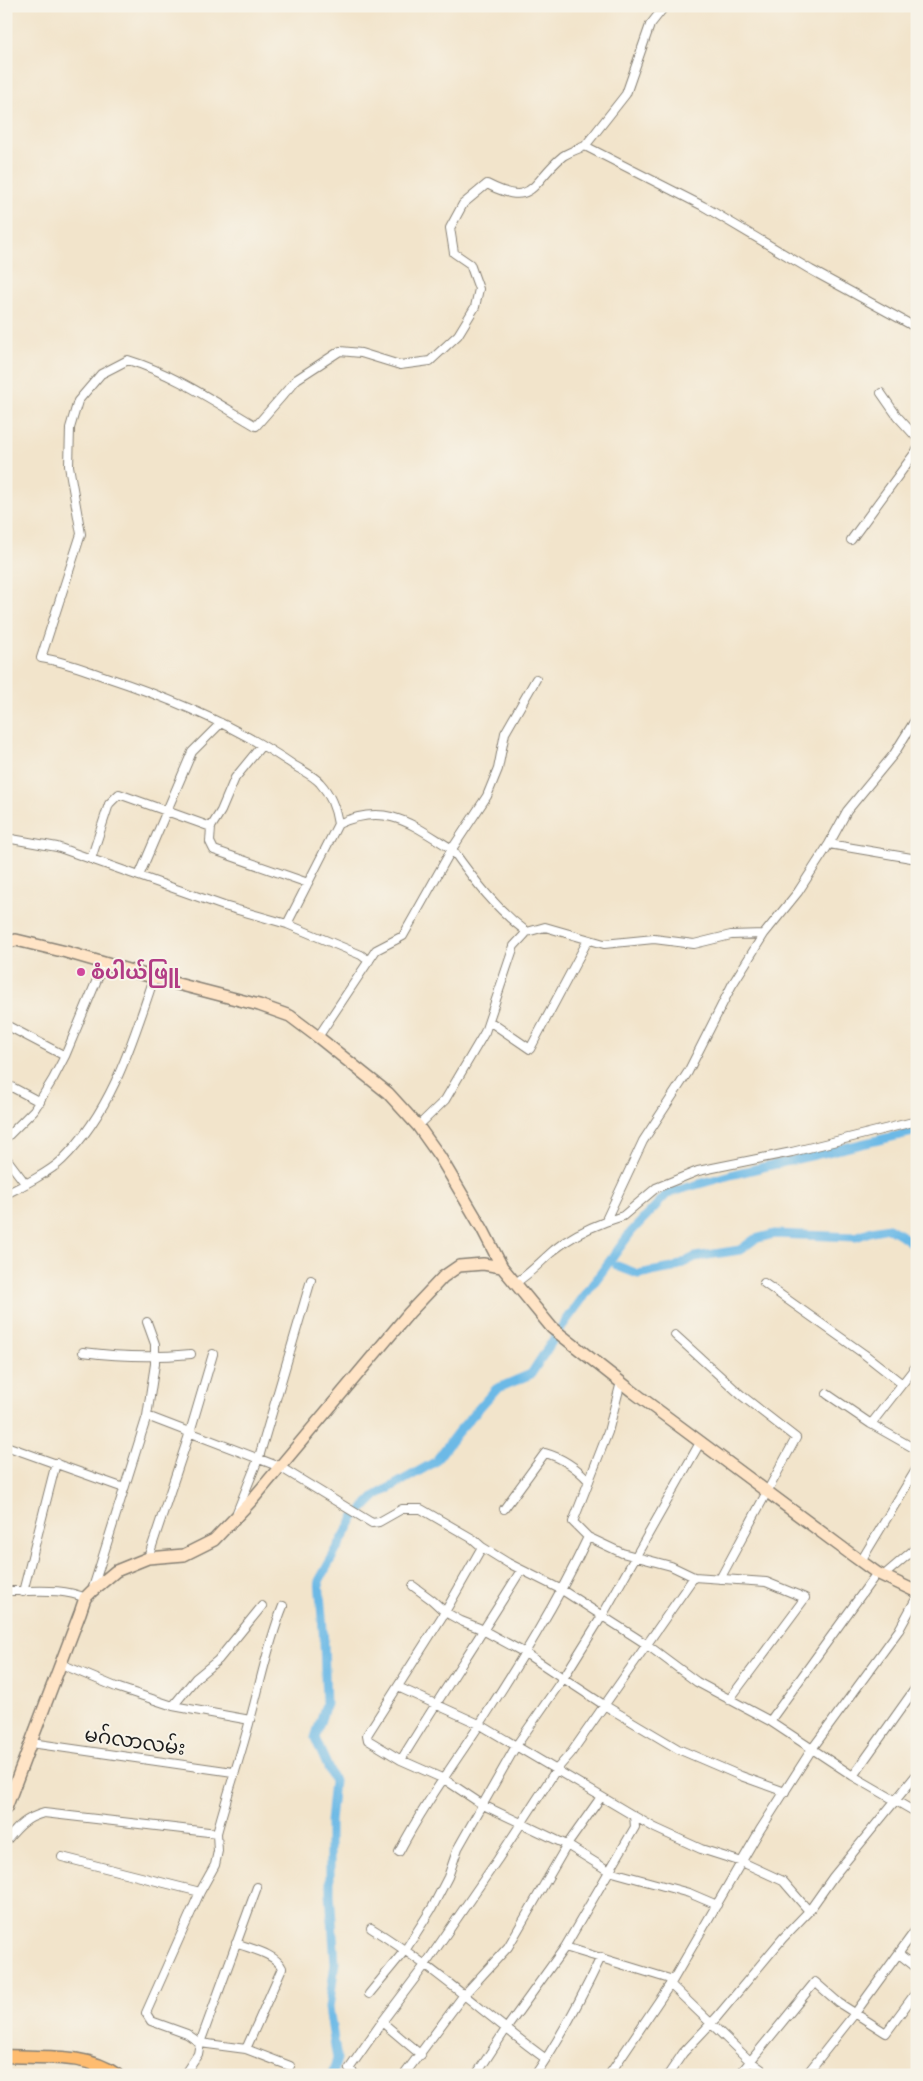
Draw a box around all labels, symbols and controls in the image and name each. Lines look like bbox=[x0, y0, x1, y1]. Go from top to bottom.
place label: စံပါယ်ဖြူ bbox=[91, 959, 181, 989]
marker: စံပါယ်ဖြူ bbox=[75, 966, 87, 978]
street label: မဂ်လာလမ်း bbox=[82, 1720, 187, 1765]

